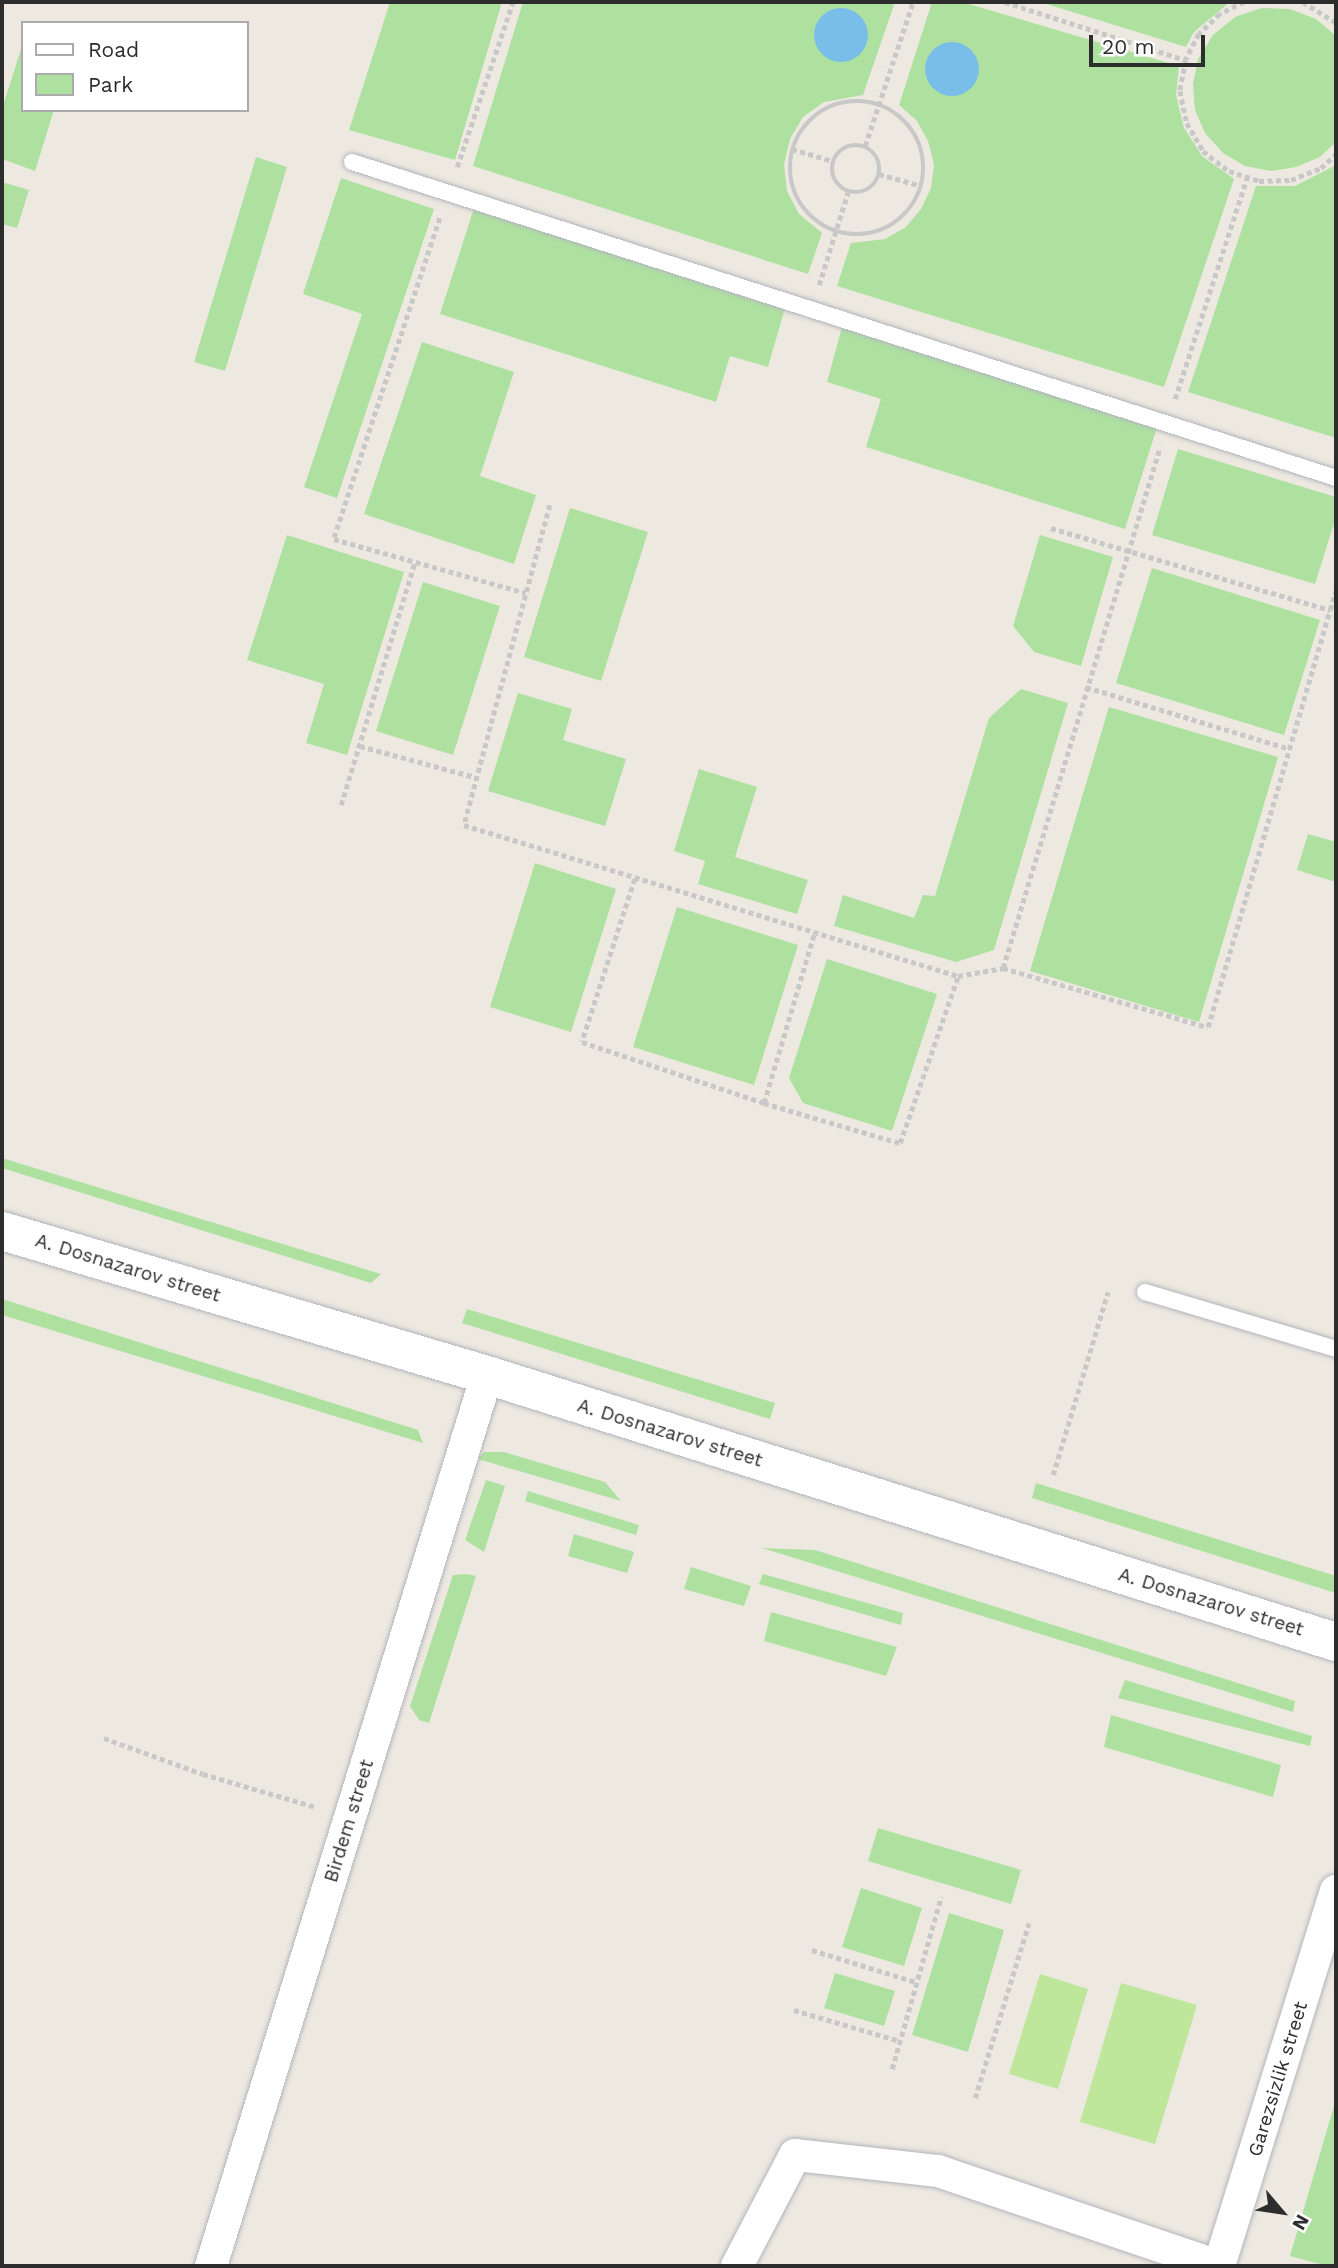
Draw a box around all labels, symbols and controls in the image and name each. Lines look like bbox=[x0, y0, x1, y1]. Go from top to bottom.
legend bbox=[21, 21, 248, 112]
scale bar bbox=[1093, 21, 1208, 65]
text: 20 m bbox=[1102, 34, 1154, 59]
text: Road bbox=[88, 37, 139, 62]
text: Park bbox=[88, 72, 133, 97]
street label: A. Dosnazarov street bbox=[32, 1229, 224, 1307]
street label: A. Dosnazarov street bbox=[574, 1394, 766, 1472]
street label: A. Dosnazarov street bbox=[1115, 1563, 1307, 1641]
street label: Birdem street bbox=[319, 1757, 379, 1885]
street label: Garezsizlik street bbox=[1244, 1998, 1312, 2160]
north arrow bbox=[1247, 2177, 1317, 2247]
text: N bbox=[1287, 2211, 1314, 2234]

